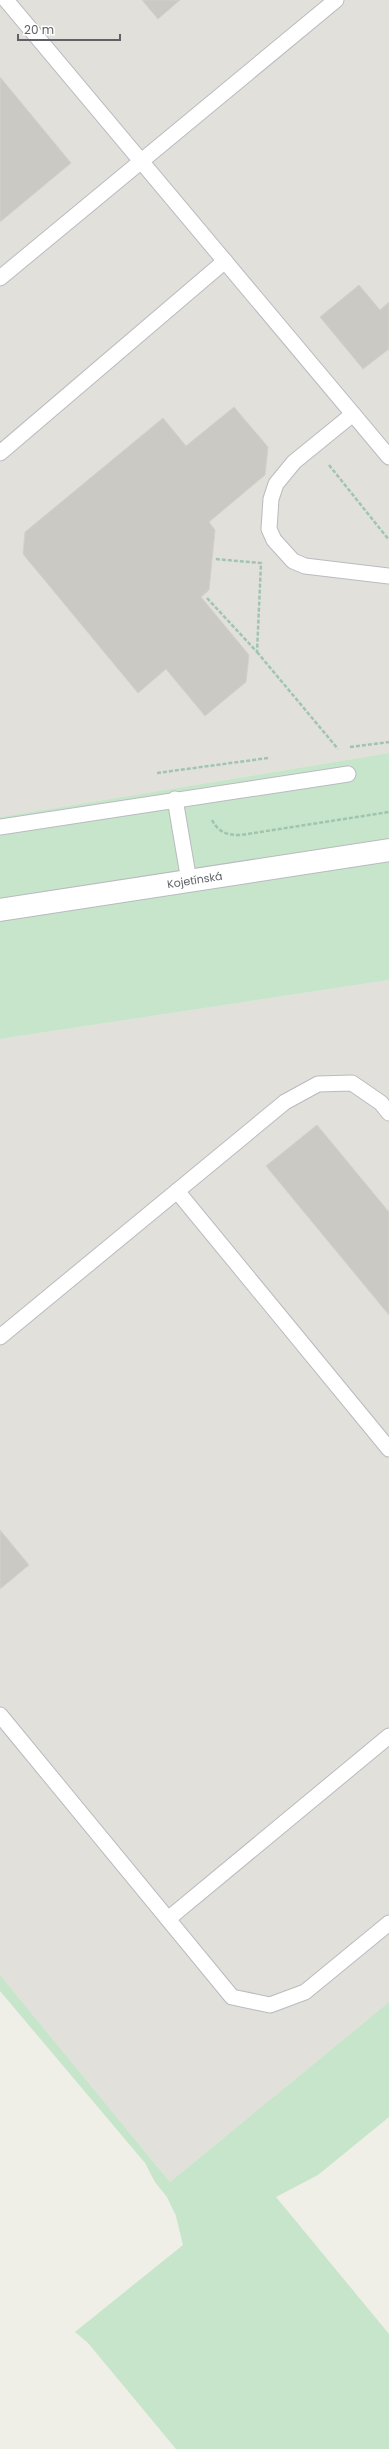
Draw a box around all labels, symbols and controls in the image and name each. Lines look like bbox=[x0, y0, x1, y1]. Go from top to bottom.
scale bar bbox=[18, 16, 120, 42]
text: 20 m bbox=[24, 21, 54, 38]
street label: Kojetínská bbox=[166, 868, 224, 892]

